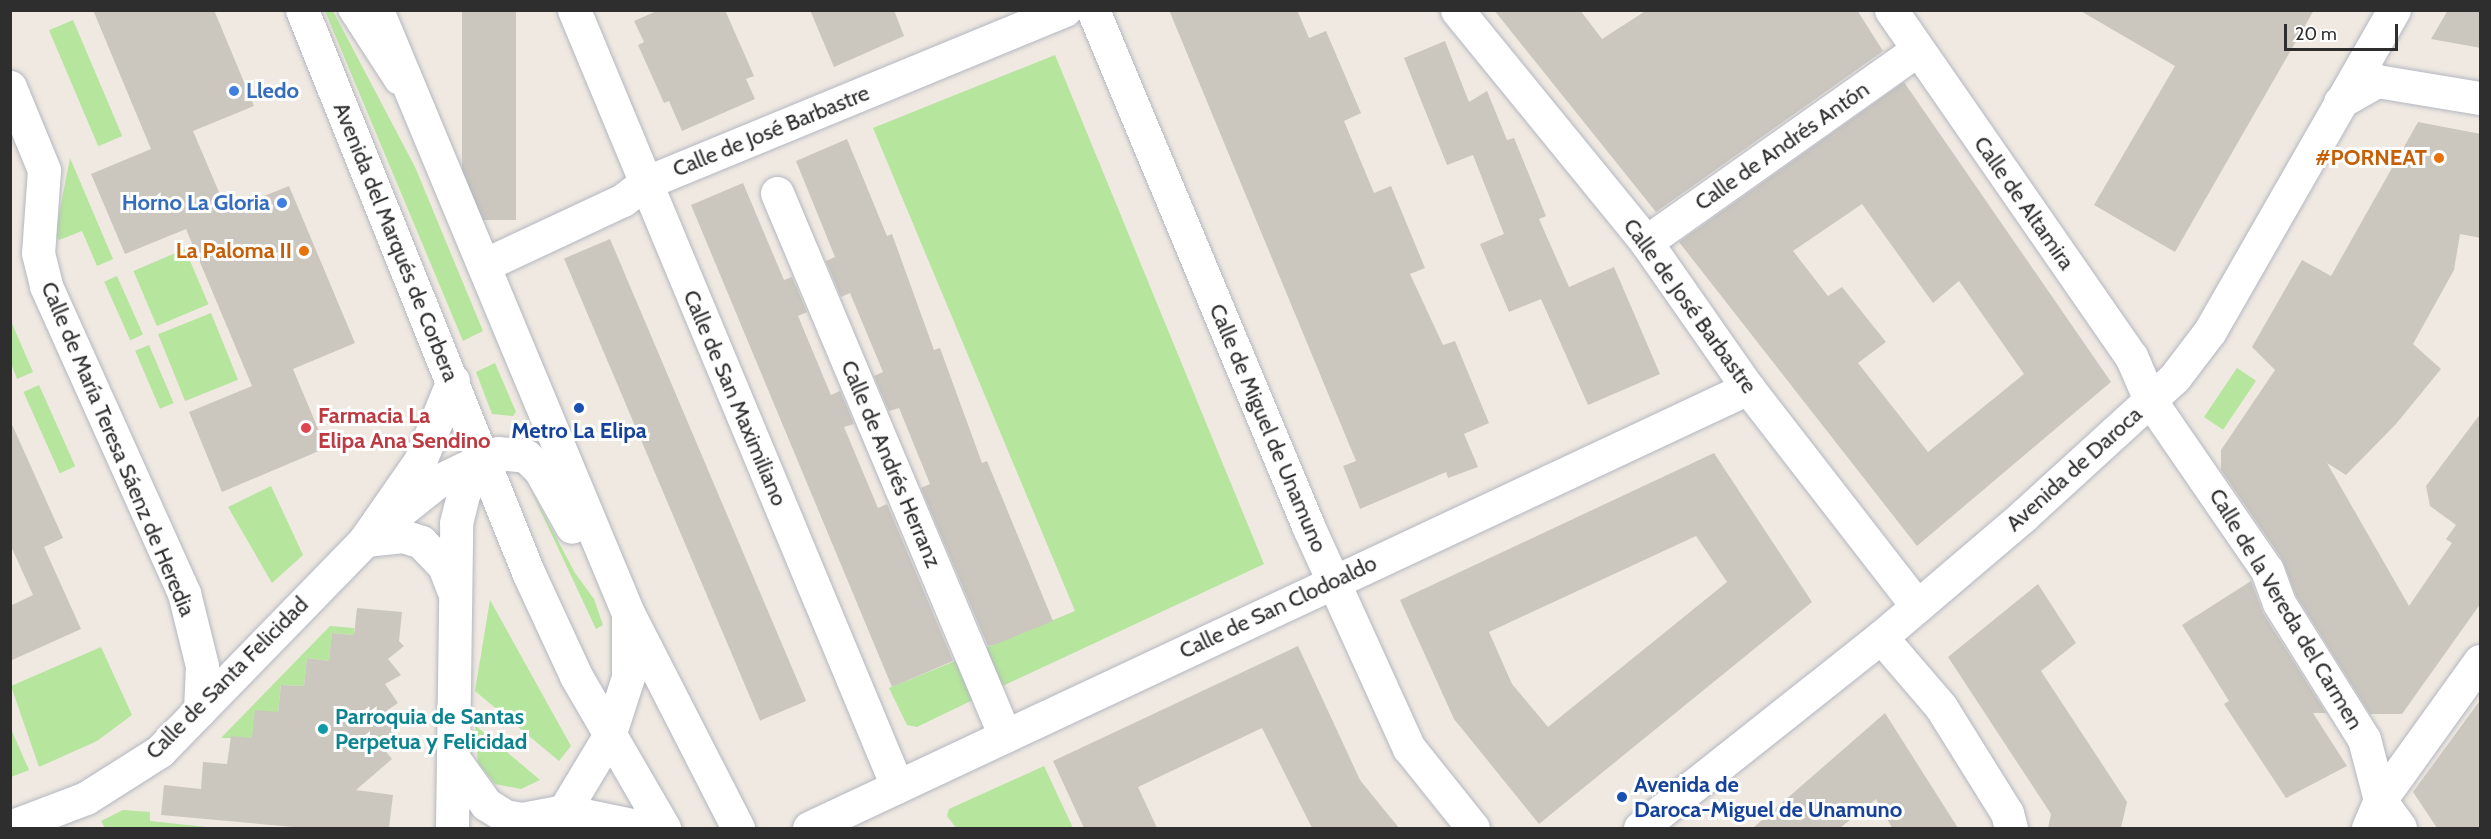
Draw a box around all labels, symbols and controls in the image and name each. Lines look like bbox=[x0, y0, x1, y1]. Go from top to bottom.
scale bar bbox=[2287, 12, 2401, 50]
text: 20 m bbox=[2295, 23, 2337, 45]
street label: Calle de Andrés Antón bbox=[1690, 76, 1874, 216]
place label: Lledo bbox=[246, 78, 299, 104]
street label: Calle de José Barbastre bbox=[669, 79, 873, 183]
marker: Lledo bbox=[227, 84, 241, 98]
street label: Avenida del Marqués de Corbera bbox=[328, 99, 464, 385]
street label: Calle de Altamira bbox=[1968, 131, 2080, 275]
place label: #PORNEAT bbox=[2315, 145, 2427, 171]
marker: #PORNEAT bbox=[2432, 151, 2446, 165]
place label: Horno La Gloria bbox=[122, 190, 270, 216]
marker: Horno La Gloria bbox=[275, 196, 289, 210]
street label: Calle de José Barbastre bbox=[1618, 213, 1762, 399]
place label: La Paloma II bbox=[176, 238, 292, 264]
marker: La Paloma II bbox=[297, 244, 311, 258]
street label: Calle de María Teresa Sáenz de Heredia bbox=[35, 278, 201, 620]
street label: Calle de San Maximiliano bbox=[678, 286, 792, 510]
street label: Calle de Miguel de Unamuno bbox=[1204, 300, 1332, 556]
street label: Calle de Andrés Herranz bbox=[835, 356, 947, 572]
marker: Metro La Elipa bbox=[572, 401, 586, 415]
street label: Avenida de Daroca bbox=[2001, 401, 2147, 537]
place label: Farmacia La Elipa Ana Sendino bbox=[318, 402, 491, 454]
place label: Metro La Elipa bbox=[511, 418, 647, 444]
marker: Farmacia La Elipa Ana Sendino bbox=[299, 421, 313, 435]
street label: Calle de la Vereda del Carmen bbox=[2204, 484, 2368, 734]
street label: Calle de San Clodoaldo bbox=[1175, 550, 1381, 664]
street label: Calle de Santa Felicidad bbox=[140, 591, 314, 765]
place label: Parroquia de Santas Perpetua y Felicidad bbox=[335, 703, 527, 754]
marker: Parroquia de Santas Perpetua y Felicidad bbox=[316, 722, 330, 736]
place label: Avenida de Daroca-Miguel de Unamuno bbox=[1634, 771, 1902, 822]
marker: Avenida de Daroca-Miguel de Unamuno bbox=[1615, 790, 1629, 804]

